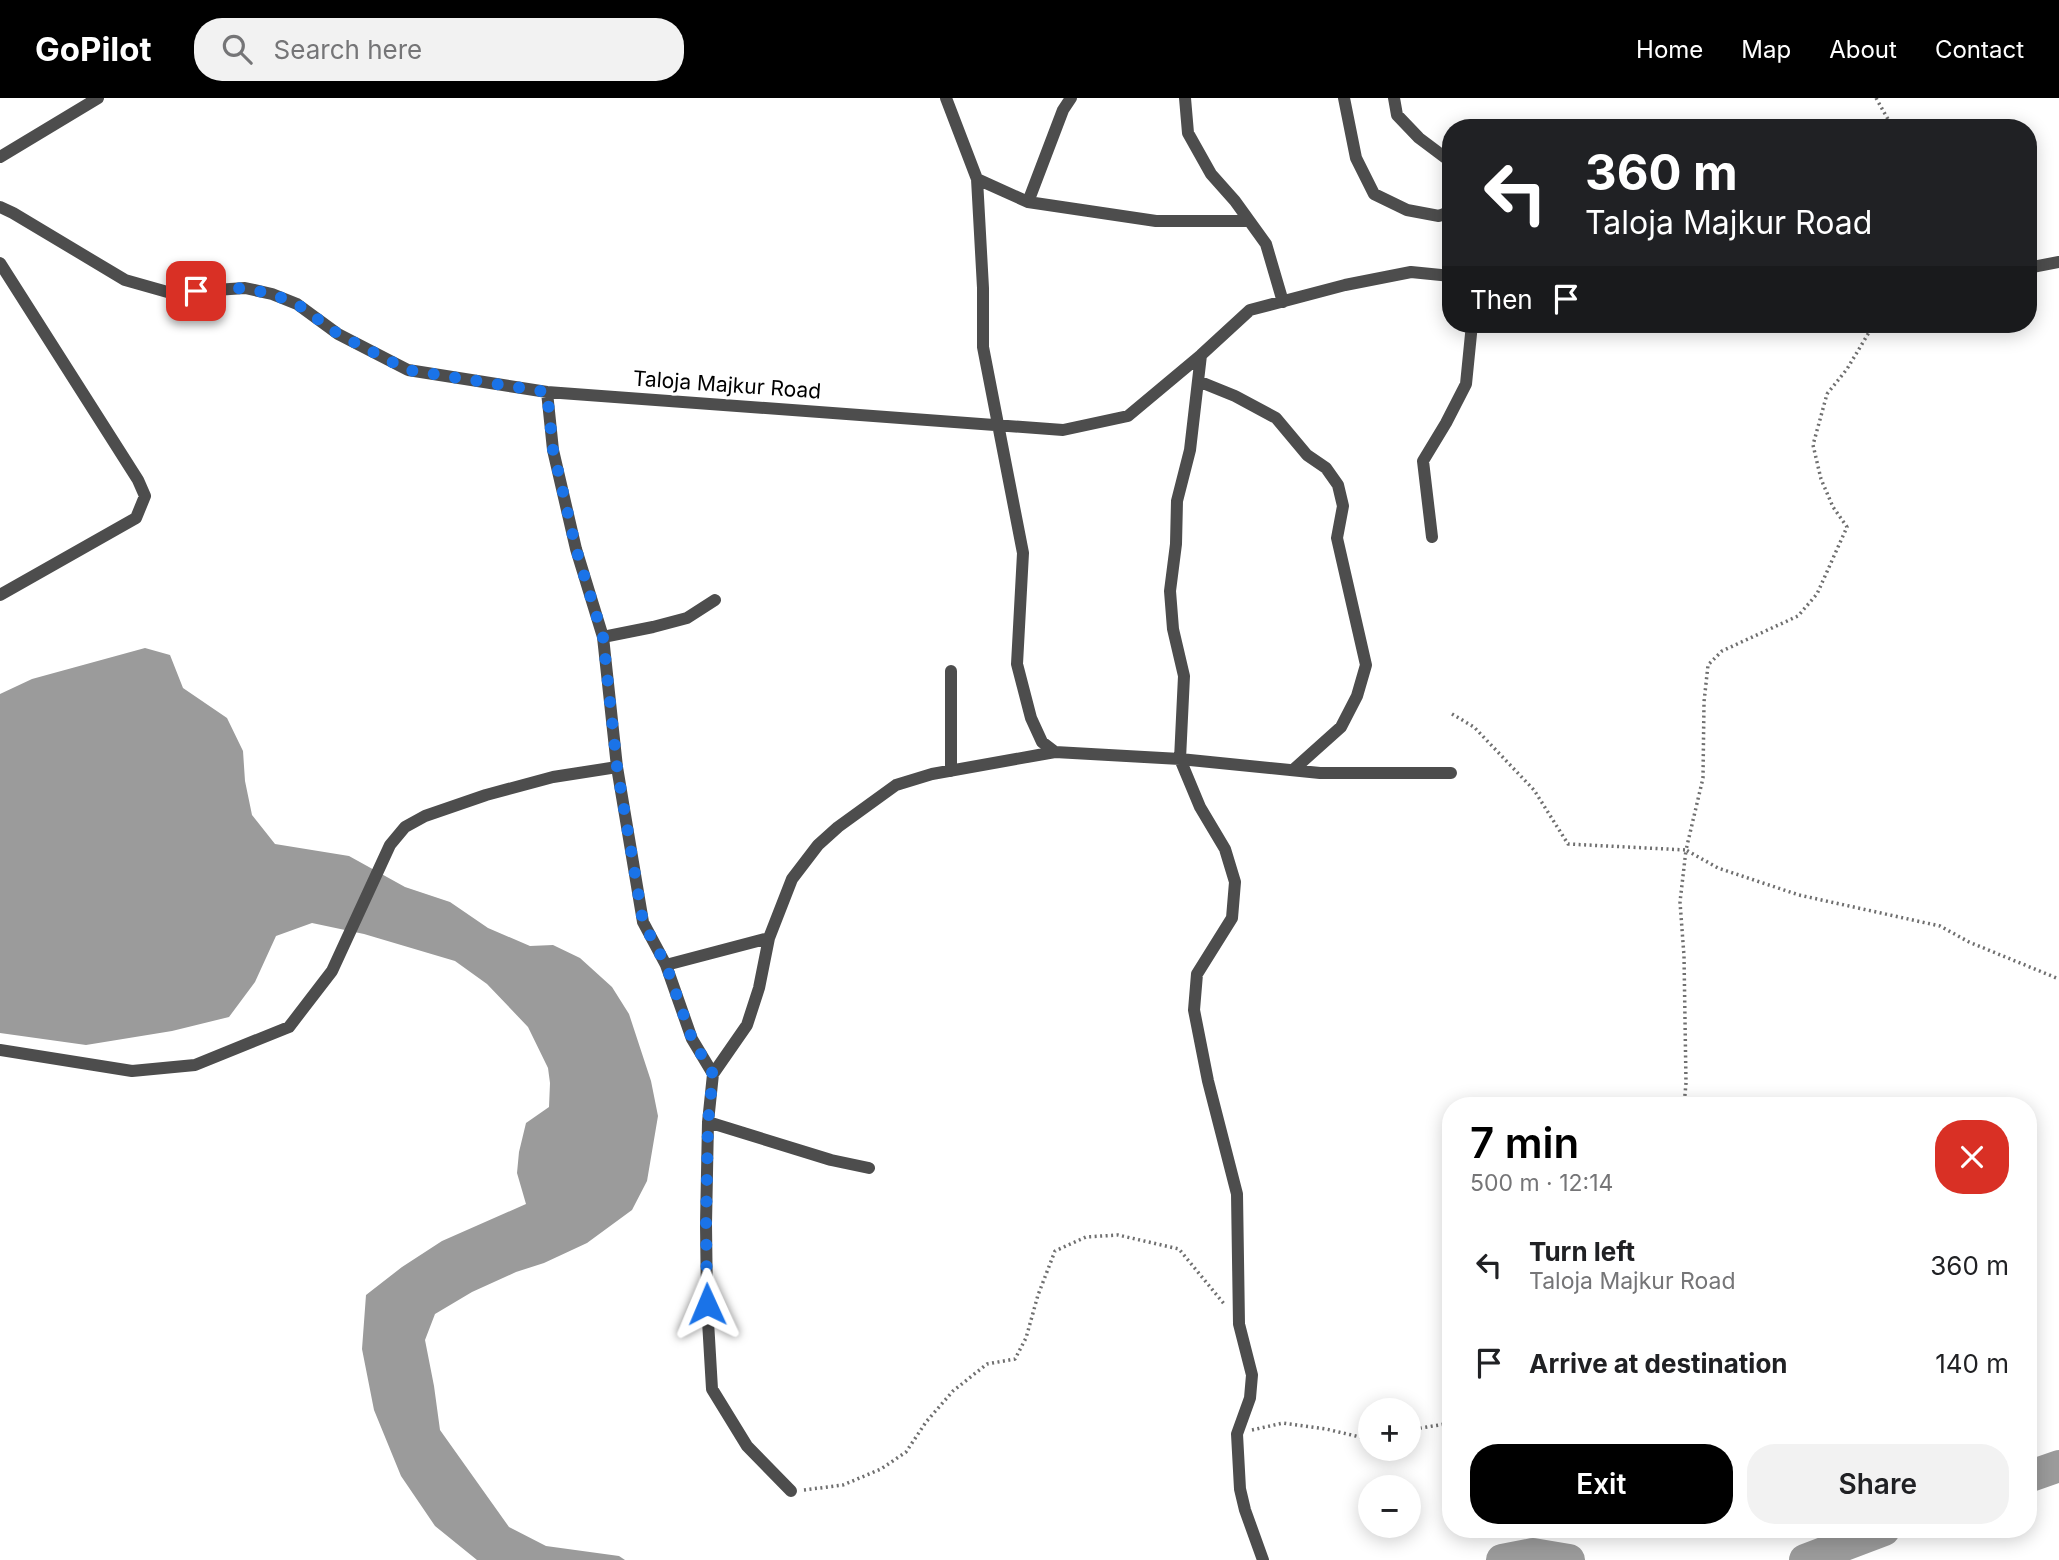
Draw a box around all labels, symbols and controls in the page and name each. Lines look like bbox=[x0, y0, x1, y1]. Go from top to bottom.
search box bbox=[194, 18, 684, 81]
text: GoPilot bbox=[35, 29, 152, 69]
icon: search bbox=[218, 30, 256, 68]
text: Search here bbox=[274, 34, 422, 65]
text: Home bbox=[1636, 35, 1703, 64]
text: Map bbox=[1741, 35, 1791, 64]
text: About bbox=[1829, 35, 1897, 64]
text: Contact bbox=[1935, 35, 2024, 64]
text: 360 m bbox=[1585, 143, 1738, 202]
icon: left bbox=[1470, 147, 1561, 238]
text: Taloja Majkur Road bbox=[1585, 203, 1872, 242]
pin bbox=[166, 261, 226, 321]
icon: arrive bbox=[177, 272, 215, 310]
icon: arrive bbox=[1547, 280, 1585, 318]
text: Then bbox=[1470, 284, 1533, 315]
street label: Taloja Majkur Road bbox=[632, 365, 822, 404]
text: 7 min bbox=[1470, 1117, 1579, 1168]
button: close bbox=[1935, 1120, 2009, 1194]
text: 500 m · 12:14 bbox=[1470, 1169, 1613, 1197]
text: Turn left bbox=[1529, 1236, 1635, 1267]
icon: left bbox=[1470, 1246, 1508, 1284]
text: 360 m bbox=[1930, 1250, 2009, 1281]
position arrow bbox=[670, 1267, 744, 1341]
text: Taloja Majkur Road bbox=[1529, 1267, 1735, 1295]
icon: arrive bbox=[1470, 1344, 1508, 1382]
text: Arrive at destination bbox=[1529, 1348, 1788, 1379]
text: 140 m bbox=[1935, 1348, 2009, 1379]
map controls bbox=[1358, 1398, 1421, 1538]
button: + bbox=[1358, 1398, 1421, 1461]
button: Exit bbox=[1470, 1444, 1733, 1524]
button: Share bbox=[1747, 1444, 2009, 1524]
button: − bbox=[1358, 1475, 1421, 1538]

